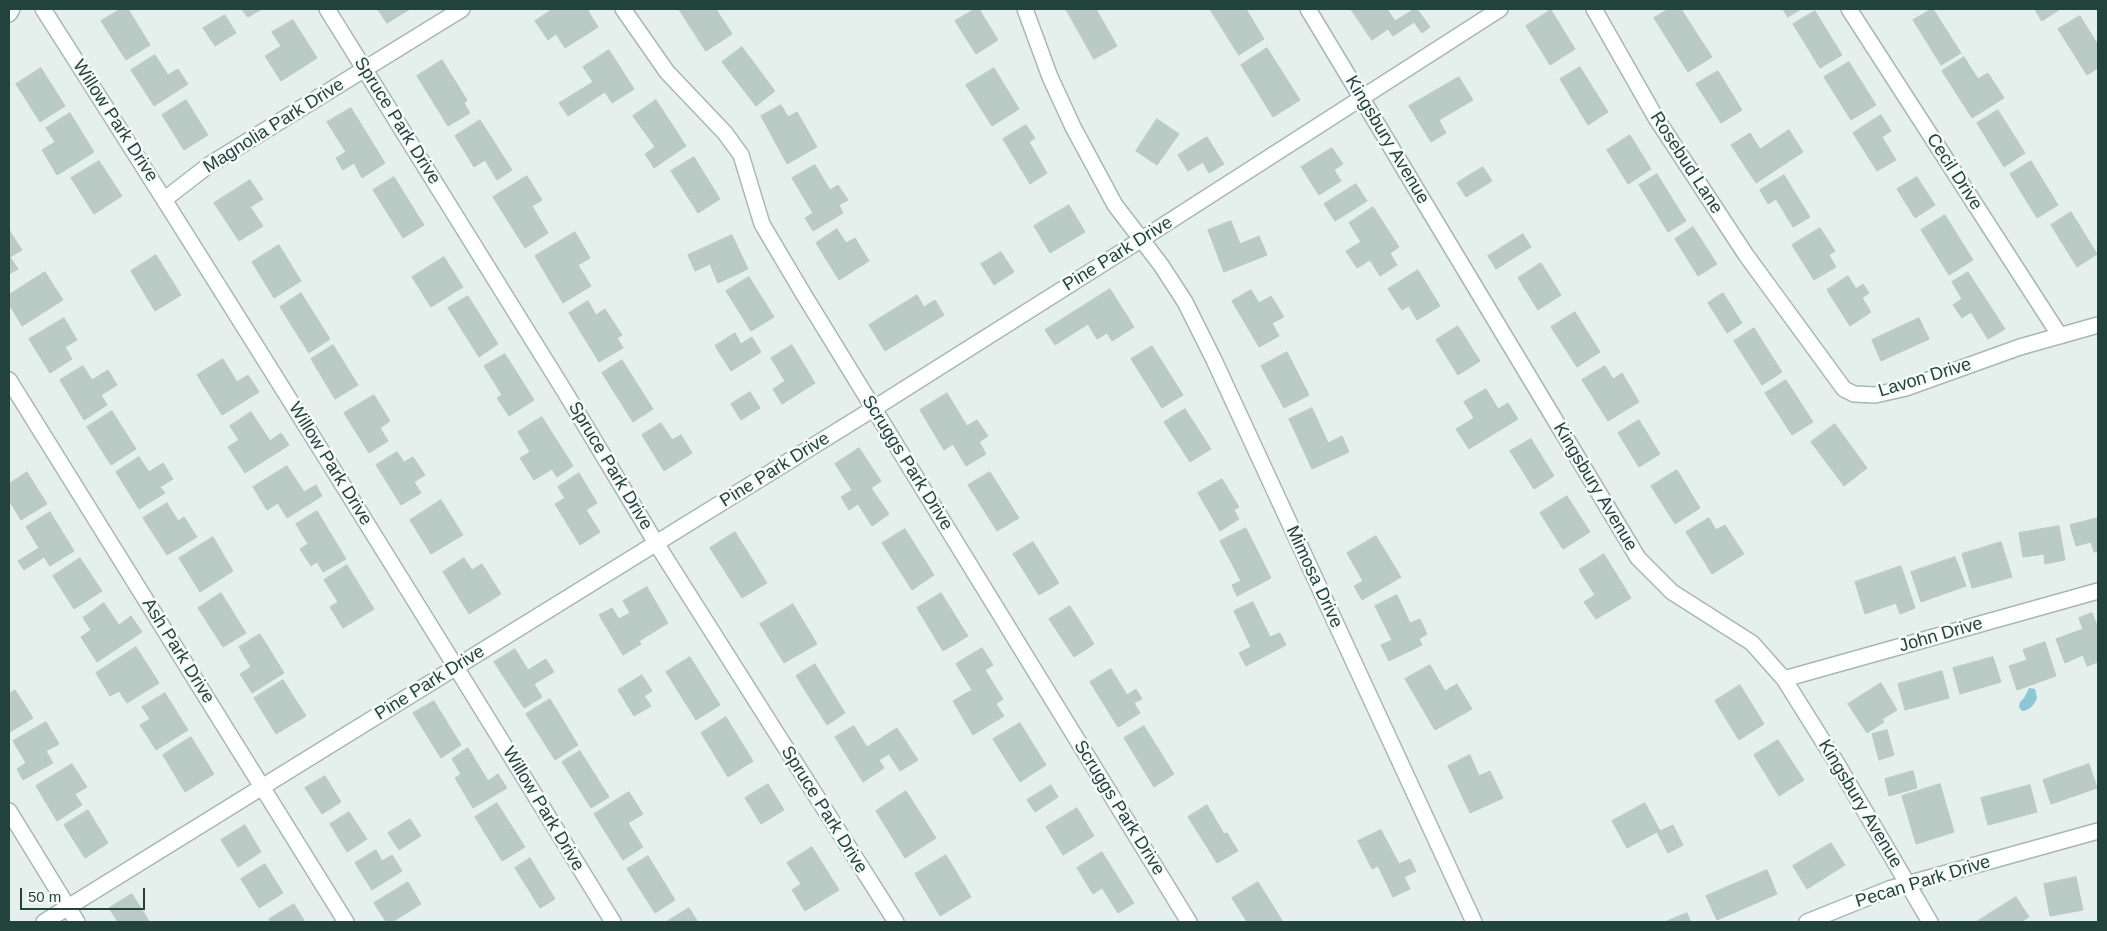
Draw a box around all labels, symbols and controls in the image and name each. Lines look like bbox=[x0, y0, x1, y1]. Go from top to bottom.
street label: Spruce Park Drive bbox=[349, 53, 445, 189]
street label: Willow Park Drive bbox=[68, 56, 162, 186]
street label: Kingsbury Avenue bbox=[1340, 72, 1434, 208]
street label: Magnolia Park Drive bbox=[200, 74, 348, 178]
street label: Rosebud Lane bbox=[1645, 108, 1727, 218]
street label: Cecil Drive bbox=[1921, 130, 1987, 214]
street label: Pine Park Drive bbox=[1059, 212, 1177, 296]
street label: Lavon Drive bbox=[1876, 354, 1974, 402]
street label: Scruggs Park Drive bbox=[857, 392, 957, 534]
street label: Willow Park Drive bbox=[283, 398, 377, 530]
street label: Spruce Park Drive bbox=[563, 398, 657, 534]
street label: Kingsbury Avenue bbox=[1548, 419, 1642, 555]
street label: Pine Park Drive bbox=[716, 428, 834, 512]
street label: Mimosa Drive bbox=[1281, 523, 1347, 631]
street label: Ash Park Drive bbox=[137, 594, 219, 708]
street label: John Drive bbox=[1897, 613, 1985, 657]
street label: Pine Park Drive bbox=[371, 641, 489, 725]
street label: Kingsbury Avenue bbox=[1813, 736, 1907, 872]
street label: Scruggs Park Drive bbox=[1069, 737, 1169, 879]
street label: Spruce Park Drive bbox=[776, 742, 872, 878]
street label: Willow Park Drive bbox=[497, 743, 589, 875]
street label: Pecan Park Drive bbox=[1853, 851, 1993, 913]
scale bar bbox=[22, 878, 148, 910]
text: 50 m bbox=[28, 888, 61, 905]

